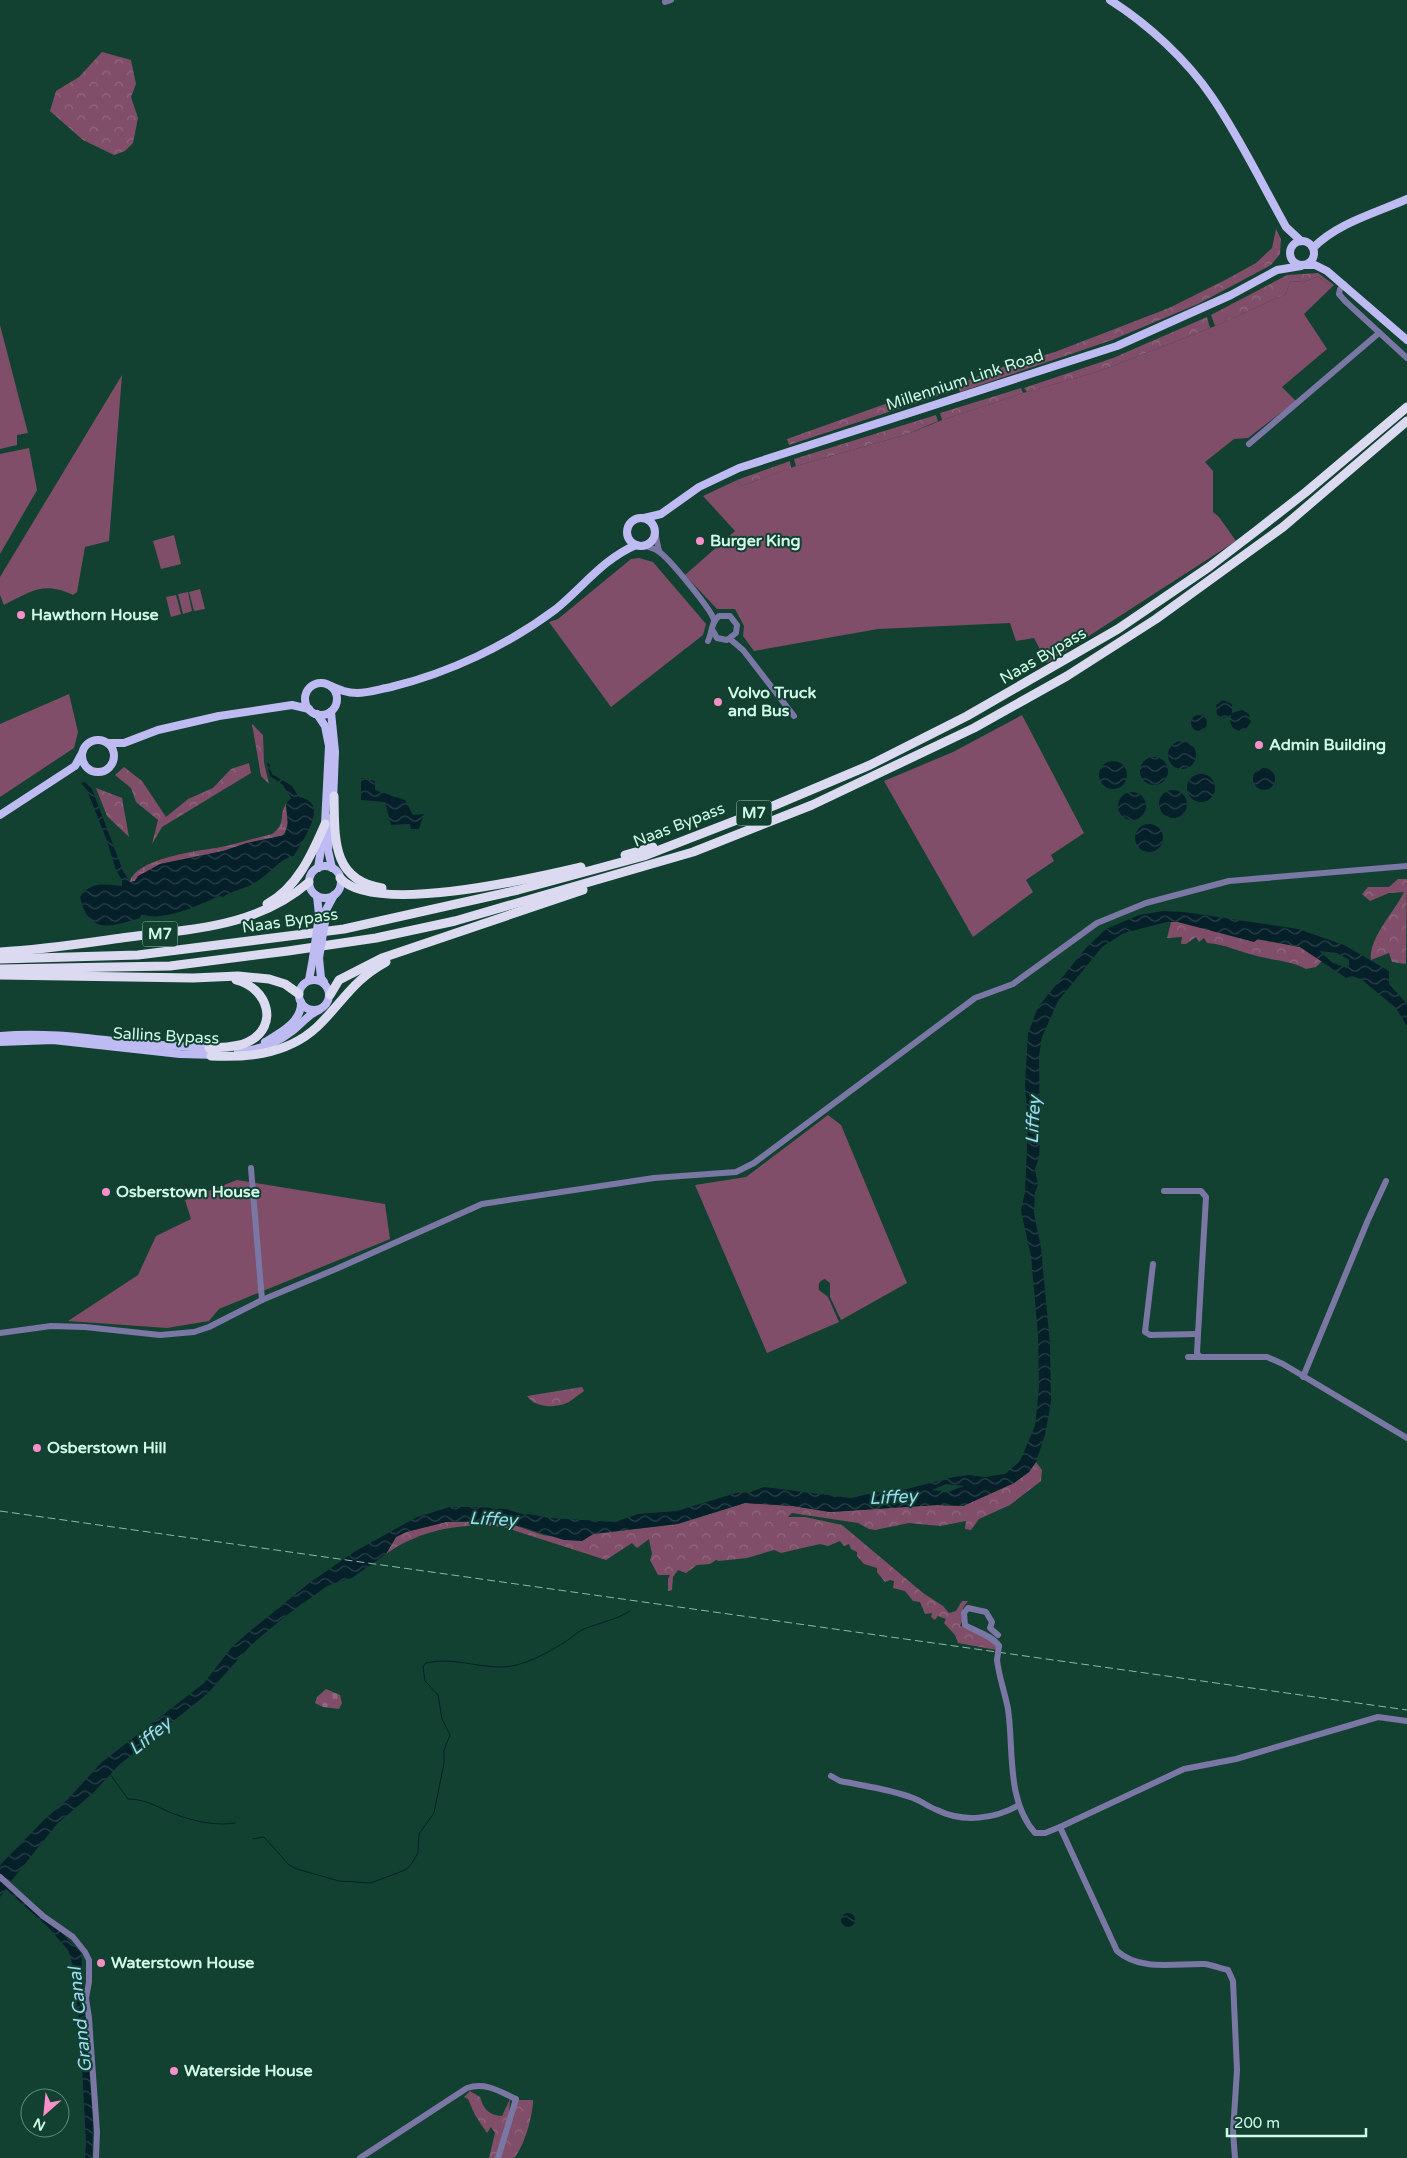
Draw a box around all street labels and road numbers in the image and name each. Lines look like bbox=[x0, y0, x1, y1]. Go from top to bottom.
street label: Millennium Link Road bbox=[884, 345, 1046, 415]
street label: Naas Bypass bbox=[996, 623, 1090, 689]
street label: Naas Bypass bbox=[630, 798, 728, 852]
road number: M7 bbox=[736, 800, 772, 826]
street label: Naas Bypass bbox=[241, 904, 339, 938]
road number: M7 bbox=[142, 922, 178, 946]
street label: Sallins Bypass bbox=[112, 1023, 220, 1049]

